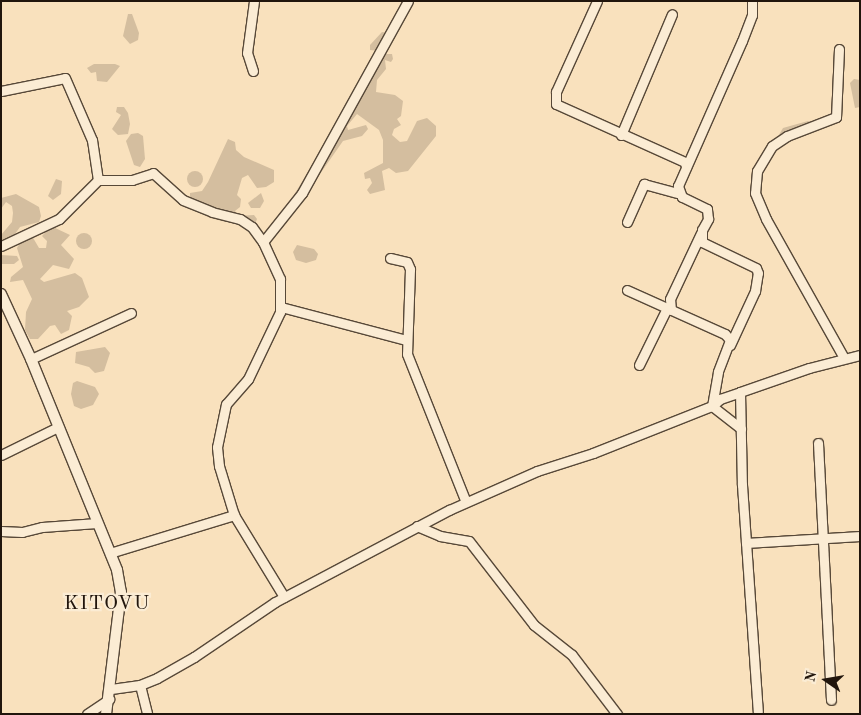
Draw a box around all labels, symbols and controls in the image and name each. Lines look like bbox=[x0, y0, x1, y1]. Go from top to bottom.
district label: KITOVU bbox=[63, 592, 151, 616]
north arrow bbox=[801, 655, 851, 705]
text: N bbox=[803, 670, 819, 683]

